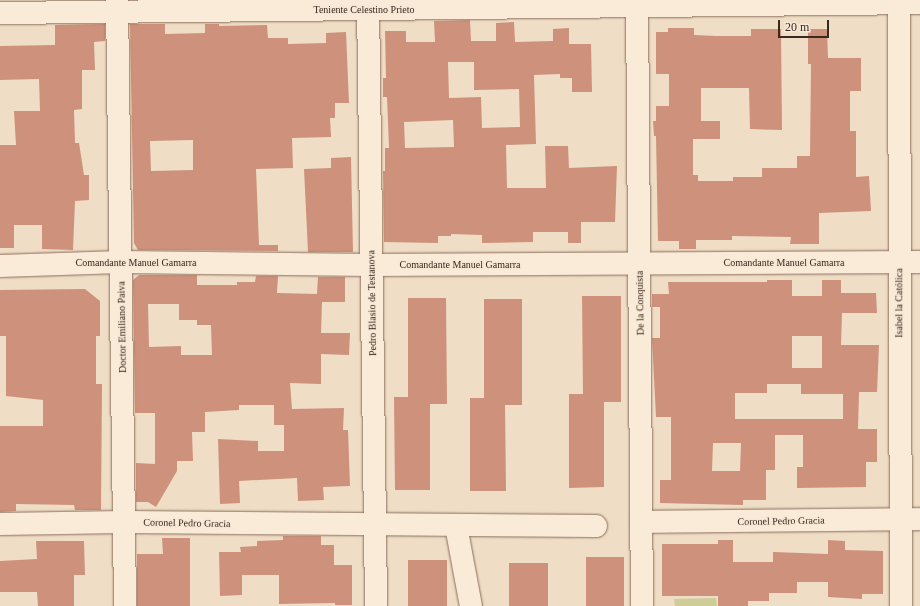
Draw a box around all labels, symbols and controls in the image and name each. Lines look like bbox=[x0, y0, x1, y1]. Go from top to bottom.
street label: Teniente Celestino Prieto bbox=[314, 4, 414, 16]
scale bar bbox=[780, 12, 831, 38]
text: 20 m bbox=[785, 20, 809, 34]
street label: Pedro Blasio de Testanova bbox=[365, 250, 379, 356]
street label: Comandante Manuel Gamarra bbox=[75, 257, 197, 269]
street label: Comandante Manuel Gamarra bbox=[723, 257, 845, 269]
street label: Comandante Manuel Gamarra bbox=[399, 259, 521, 271]
street label: Isabel la Católica bbox=[893, 268, 905, 338]
street label: De la Conquista bbox=[633, 271, 647, 335]
street label: Doctor Emiliano Paiva bbox=[115, 281, 129, 373]
street label: Coronel Pedro Gracia bbox=[737, 514, 825, 528]
street label: Coronel Pedro Gracia bbox=[143, 516, 231, 530]

